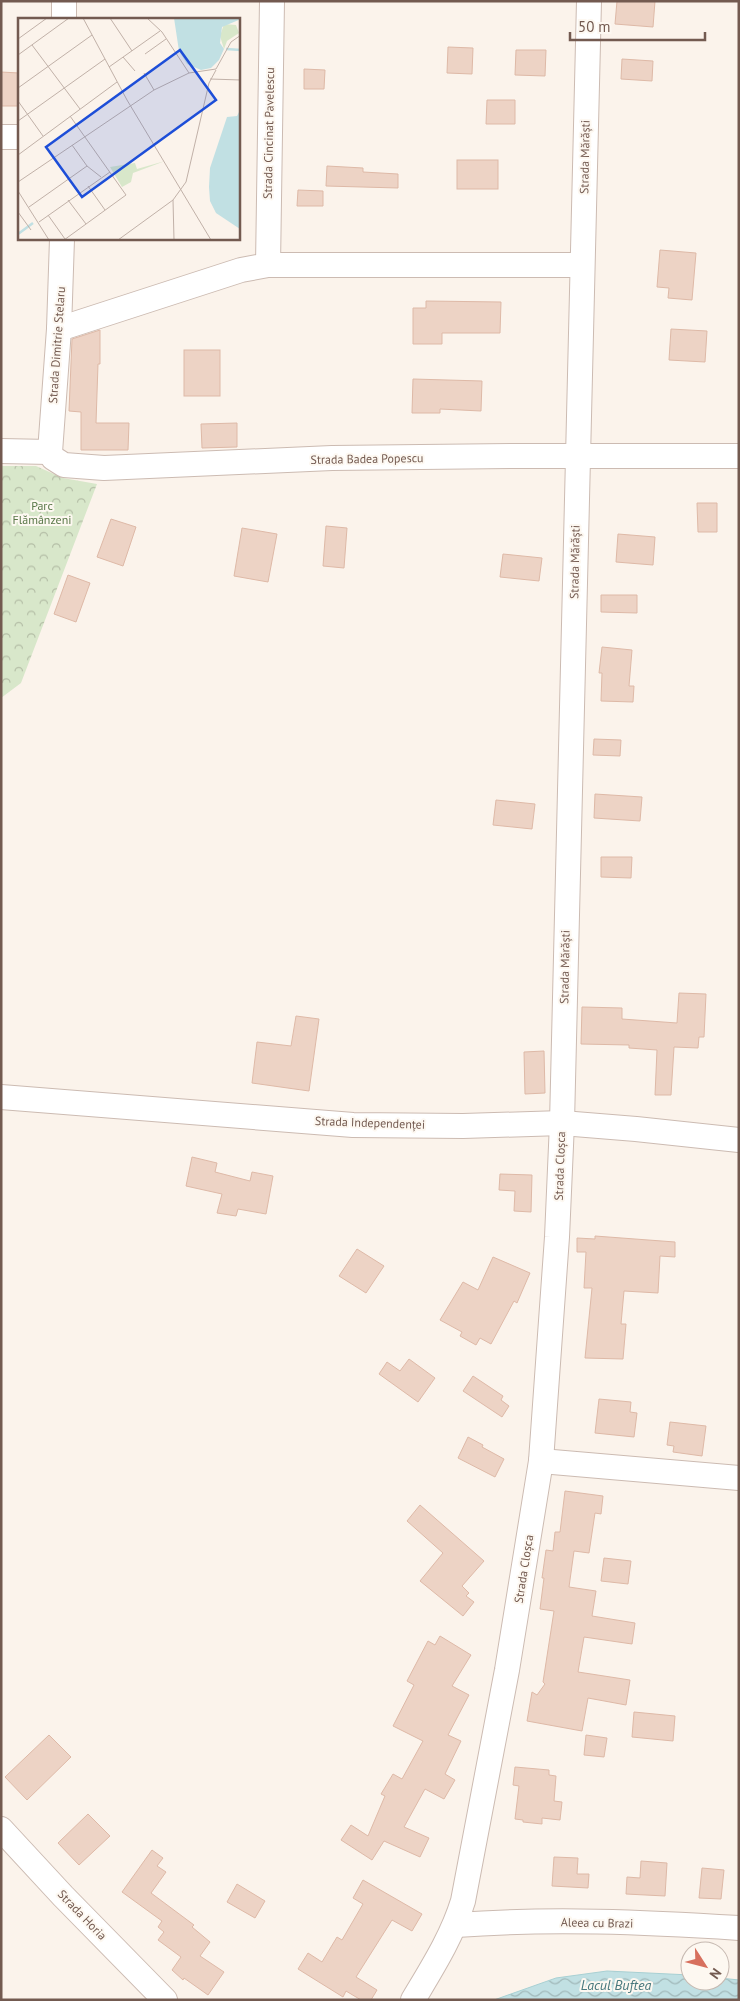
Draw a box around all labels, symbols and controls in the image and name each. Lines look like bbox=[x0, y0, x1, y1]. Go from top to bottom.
scale bar bbox=[570, 10, 705, 42]
text: 50 m bbox=[578, 17, 611, 36]
inset map bbox=[18, 18, 240, 240]
street label: Strada Cincinat Pavelescu bbox=[260, 67, 277, 199]
street label: Strada Mărăști bbox=[576, 120, 593, 194]
street label: Strada Dimitrie Stelaru bbox=[45, 286, 68, 404]
street label: Strada Badea Popescu bbox=[310, 450, 424, 467]
park label: Parc Flămânzeni bbox=[13, 498, 71, 527]
street label: Strada Mărăști bbox=[566, 525, 583, 599]
street label: Strada Mărăști bbox=[556, 930, 573, 1004]
street label: Strada Independenței bbox=[315, 1113, 425, 1132]
street label: Strada Cloșca bbox=[551, 1131, 568, 1201]
street label: Strada Cloșca bbox=[511, 1533, 536, 1604]
street label: Strada Horia bbox=[55, 1886, 110, 1943]
street label: Aleea cu Brazi bbox=[561, 1914, 633, 1931]
north arrow bbox=[680, 1941, 730, 1991]
text: N bbox=[706, 1965, 726, 1983]
water label: Lacul Buftea bbox=[581, 1976, 651, 1994]

